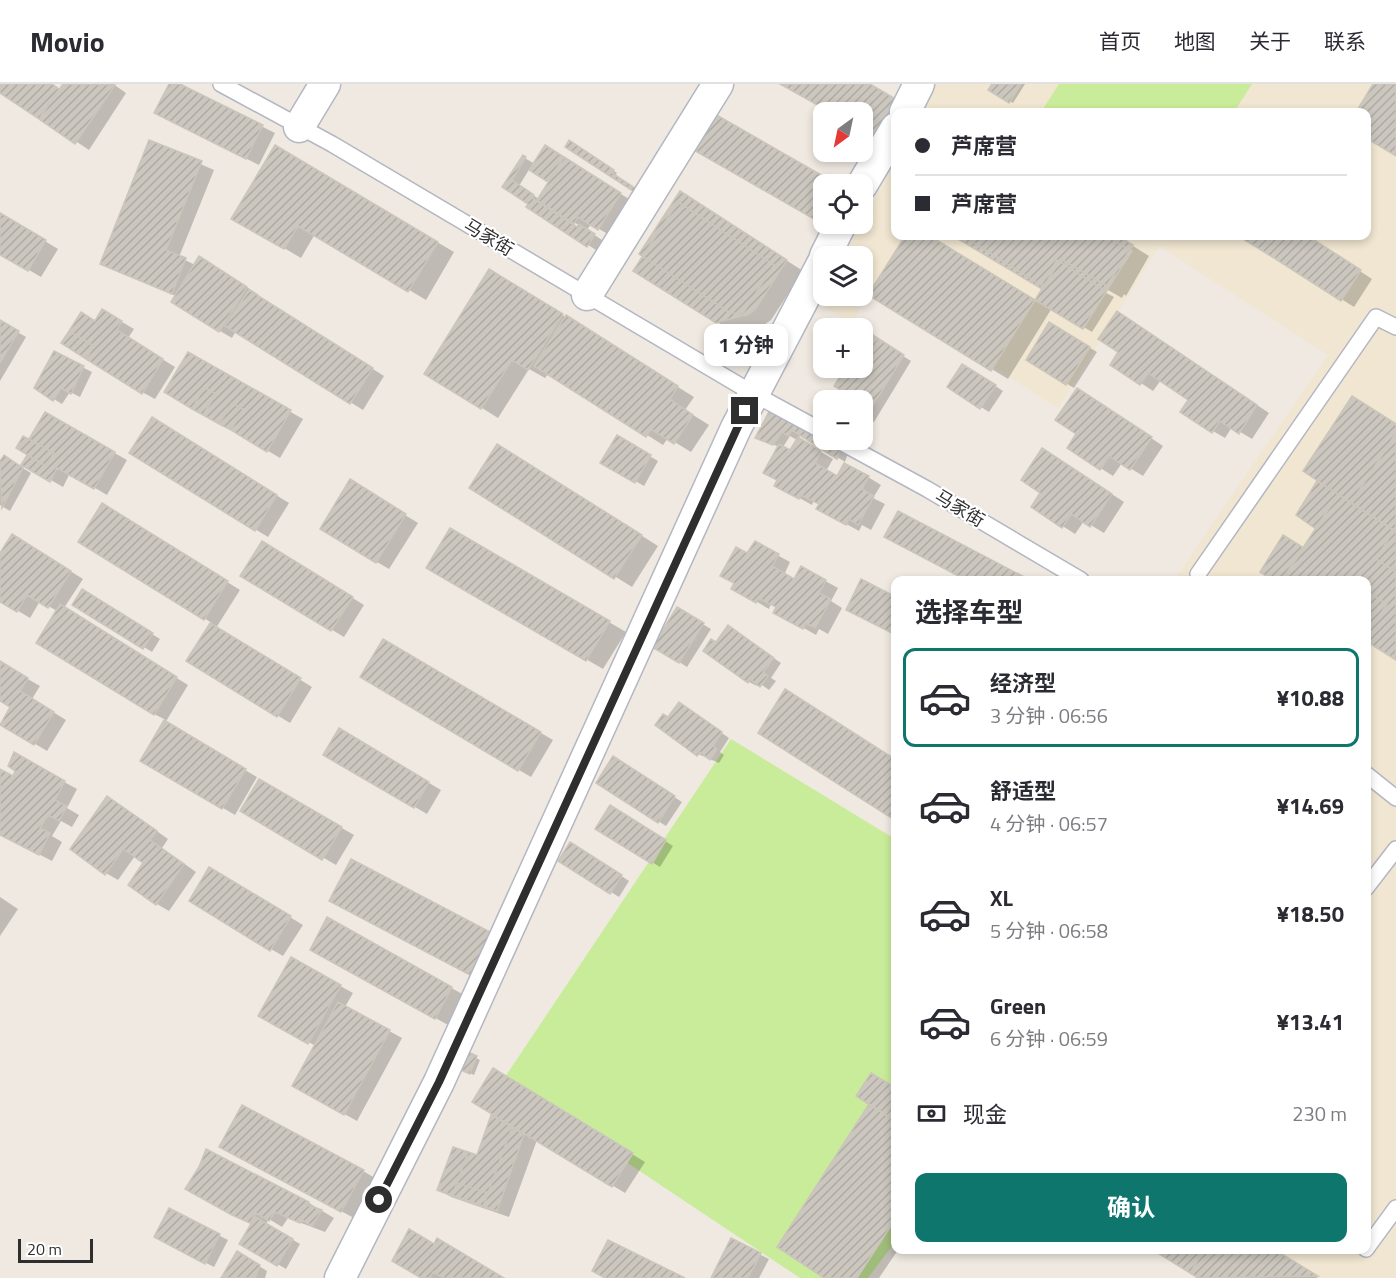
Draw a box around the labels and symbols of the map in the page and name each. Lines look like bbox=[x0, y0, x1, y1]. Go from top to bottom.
north arrow bbox=[813, 102, 873, 162]
street label: 马家街 bbox=[459, 212, 519, 262]
callout: 1 分钟 bbox=[703, 324, 787, 366]
route end bbox=[731, 397, 758, 424]
street label: 马家街 bbox=[930, 483, 990, 533]
route start bbox=[365, 1186, 392, 1213]
scale bar bbox=[18, 1236, 93, 1264]

